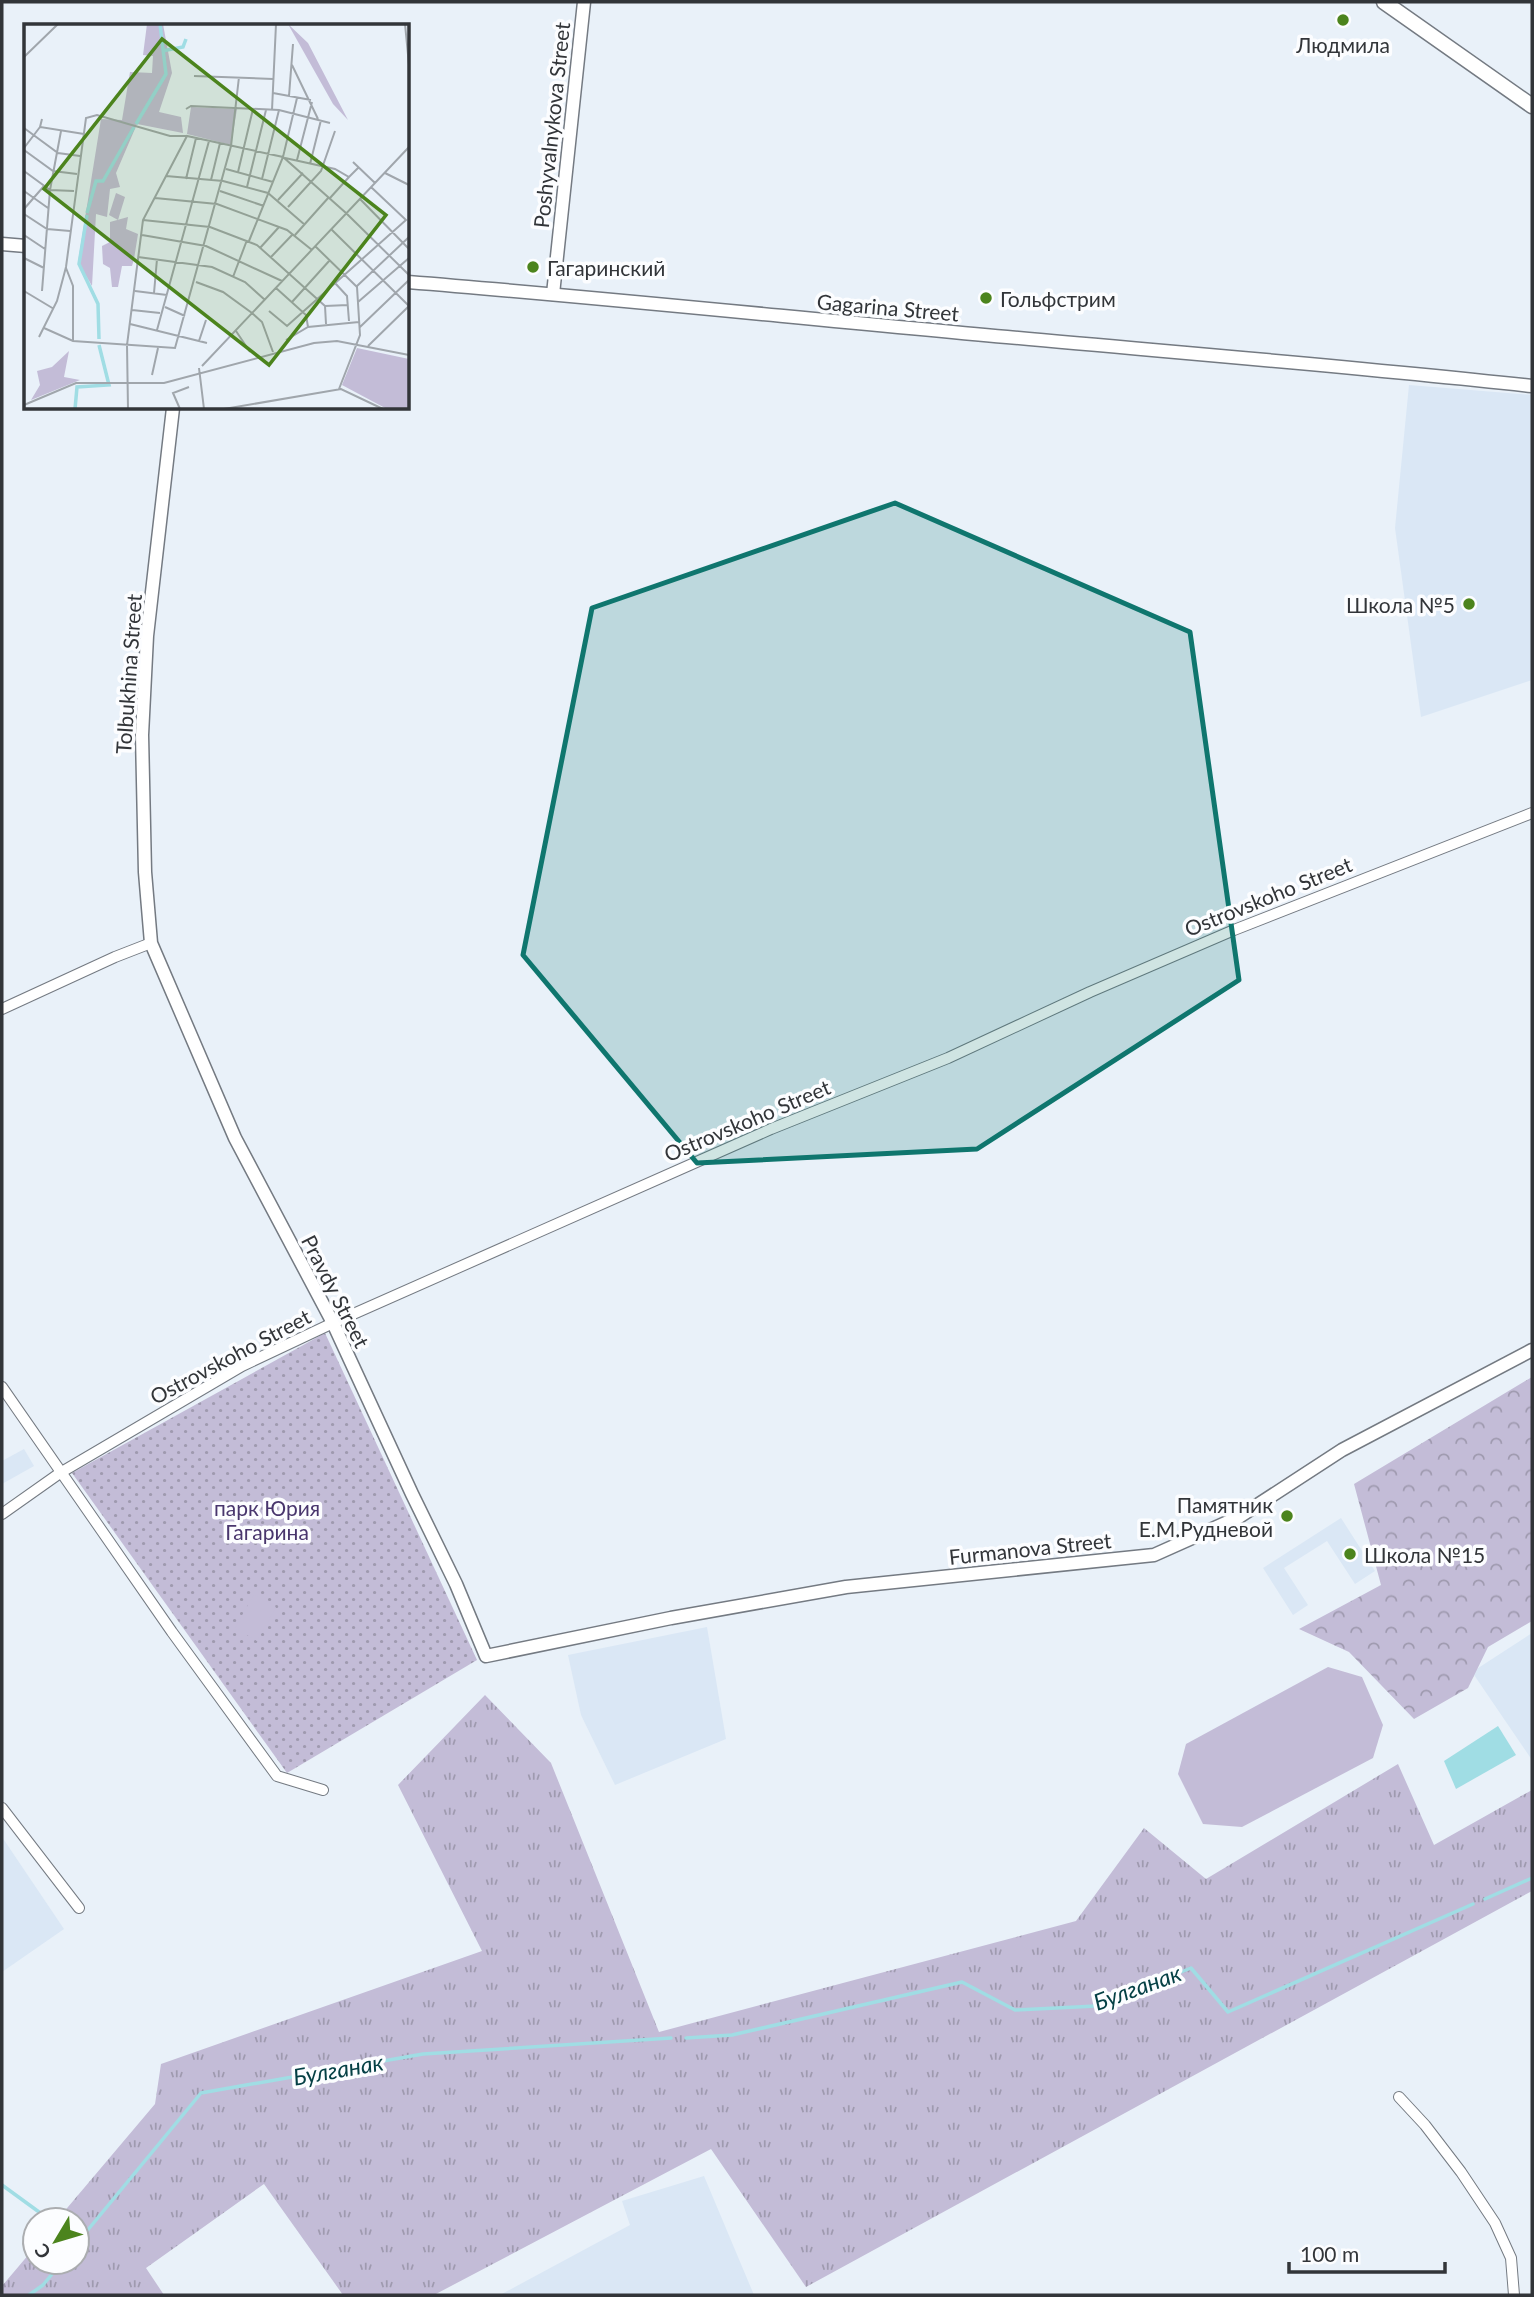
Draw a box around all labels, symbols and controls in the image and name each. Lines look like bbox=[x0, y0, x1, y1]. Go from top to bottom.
marker: Людмила bbox=[1335, 12, 1351, 28]
street label: Poshyvalnykova Street bbox=[528, 20, 574, 229]
inset map bbox=[24, 24, 410, 410]
place label: Людмила bbox=[1295, 32, 1390, 57]
place label: Гагаринский bbox=[547, 255, 665, 280]
marker: Гагаринский bbox=[525, 259, 541, 275]
place label: Гольфстрим bbox=[1000, 286, 1116, 311]
street label: Gagarina Street bbox=[816, 288, 961, 326]
marker: Гольфстрим bbox=[978, 290, 994, 306]
place label: Школа №5 bbox=[1346, 592, 1455, 617]
street label: Tolbukhina Street bbox=[110, 593, 146, 755]
marker: Школа №5 bbox=[1461, 596, 1477, 612]
street label: Ostrovskoho Street bbox=[1181, 851, 1356, 941]
street label: Ostrovskoho Street bbox=[660, 1074, 834, 1166]
street label: Pravdy Street bbox=[297, 1230, 375, 1352]
street label: Ostrovskoho Street bbox=[146, 1303, 315, 1409]
place label: Памятник Е.М.Рудневой bbox=[1139, 1492, 1273, 1541]
park label: парк Юрия Гагарина bbox=[214, 1495, 320, 1544]
marker: Памятник Е.М.Рудневой bbox=[1279, 1508, 1295, 1524]
street label: Furmanova Street bbox=[948, 1527, 1113, 1569]
place label: Школа №15 bbox=[1364, 1542, 1485, 1567]
marker: Школа №15 bbox=[1342, 1546, 1358, 1562]
water label: Булганак bbox=[1089, 1958, 1185, 2016]
water label: Булганак bbox=[291, 2047, 385, 2091]
north arrow bbox=[21, 2206, 91, 2276]
scale bar bbox=[1289, 2230, 1445, 2274]
text: С bbox=[29, 2239, 55, 2264]
text: 100 m bbox=[1300, 2241, 1359, 2266]

